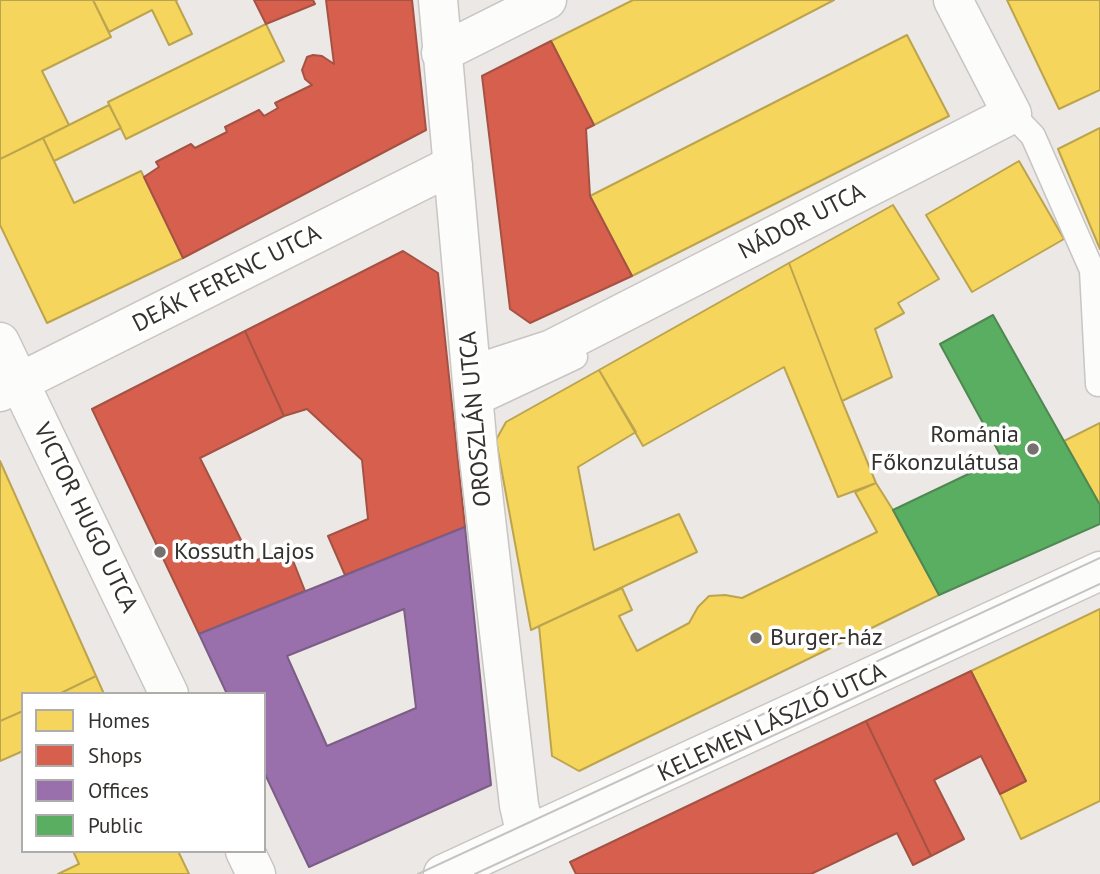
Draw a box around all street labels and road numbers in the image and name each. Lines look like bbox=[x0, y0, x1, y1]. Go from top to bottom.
street label: NÁDOR UTCA bbox=[734, 178, 870, 266]
street label: DEÁK FERENC UTCA bbox=[128, 219, 326, 339]
street label: OROSZLÁN UTCA bbox=[454, 330, 498, 508]
street label: VICTOR HUGO UTCA bbox=[27, 419, 143, 617]
street label: KELEMEN LÁSZLÓ UTCA bbox=[653, 658, 891, 788]

